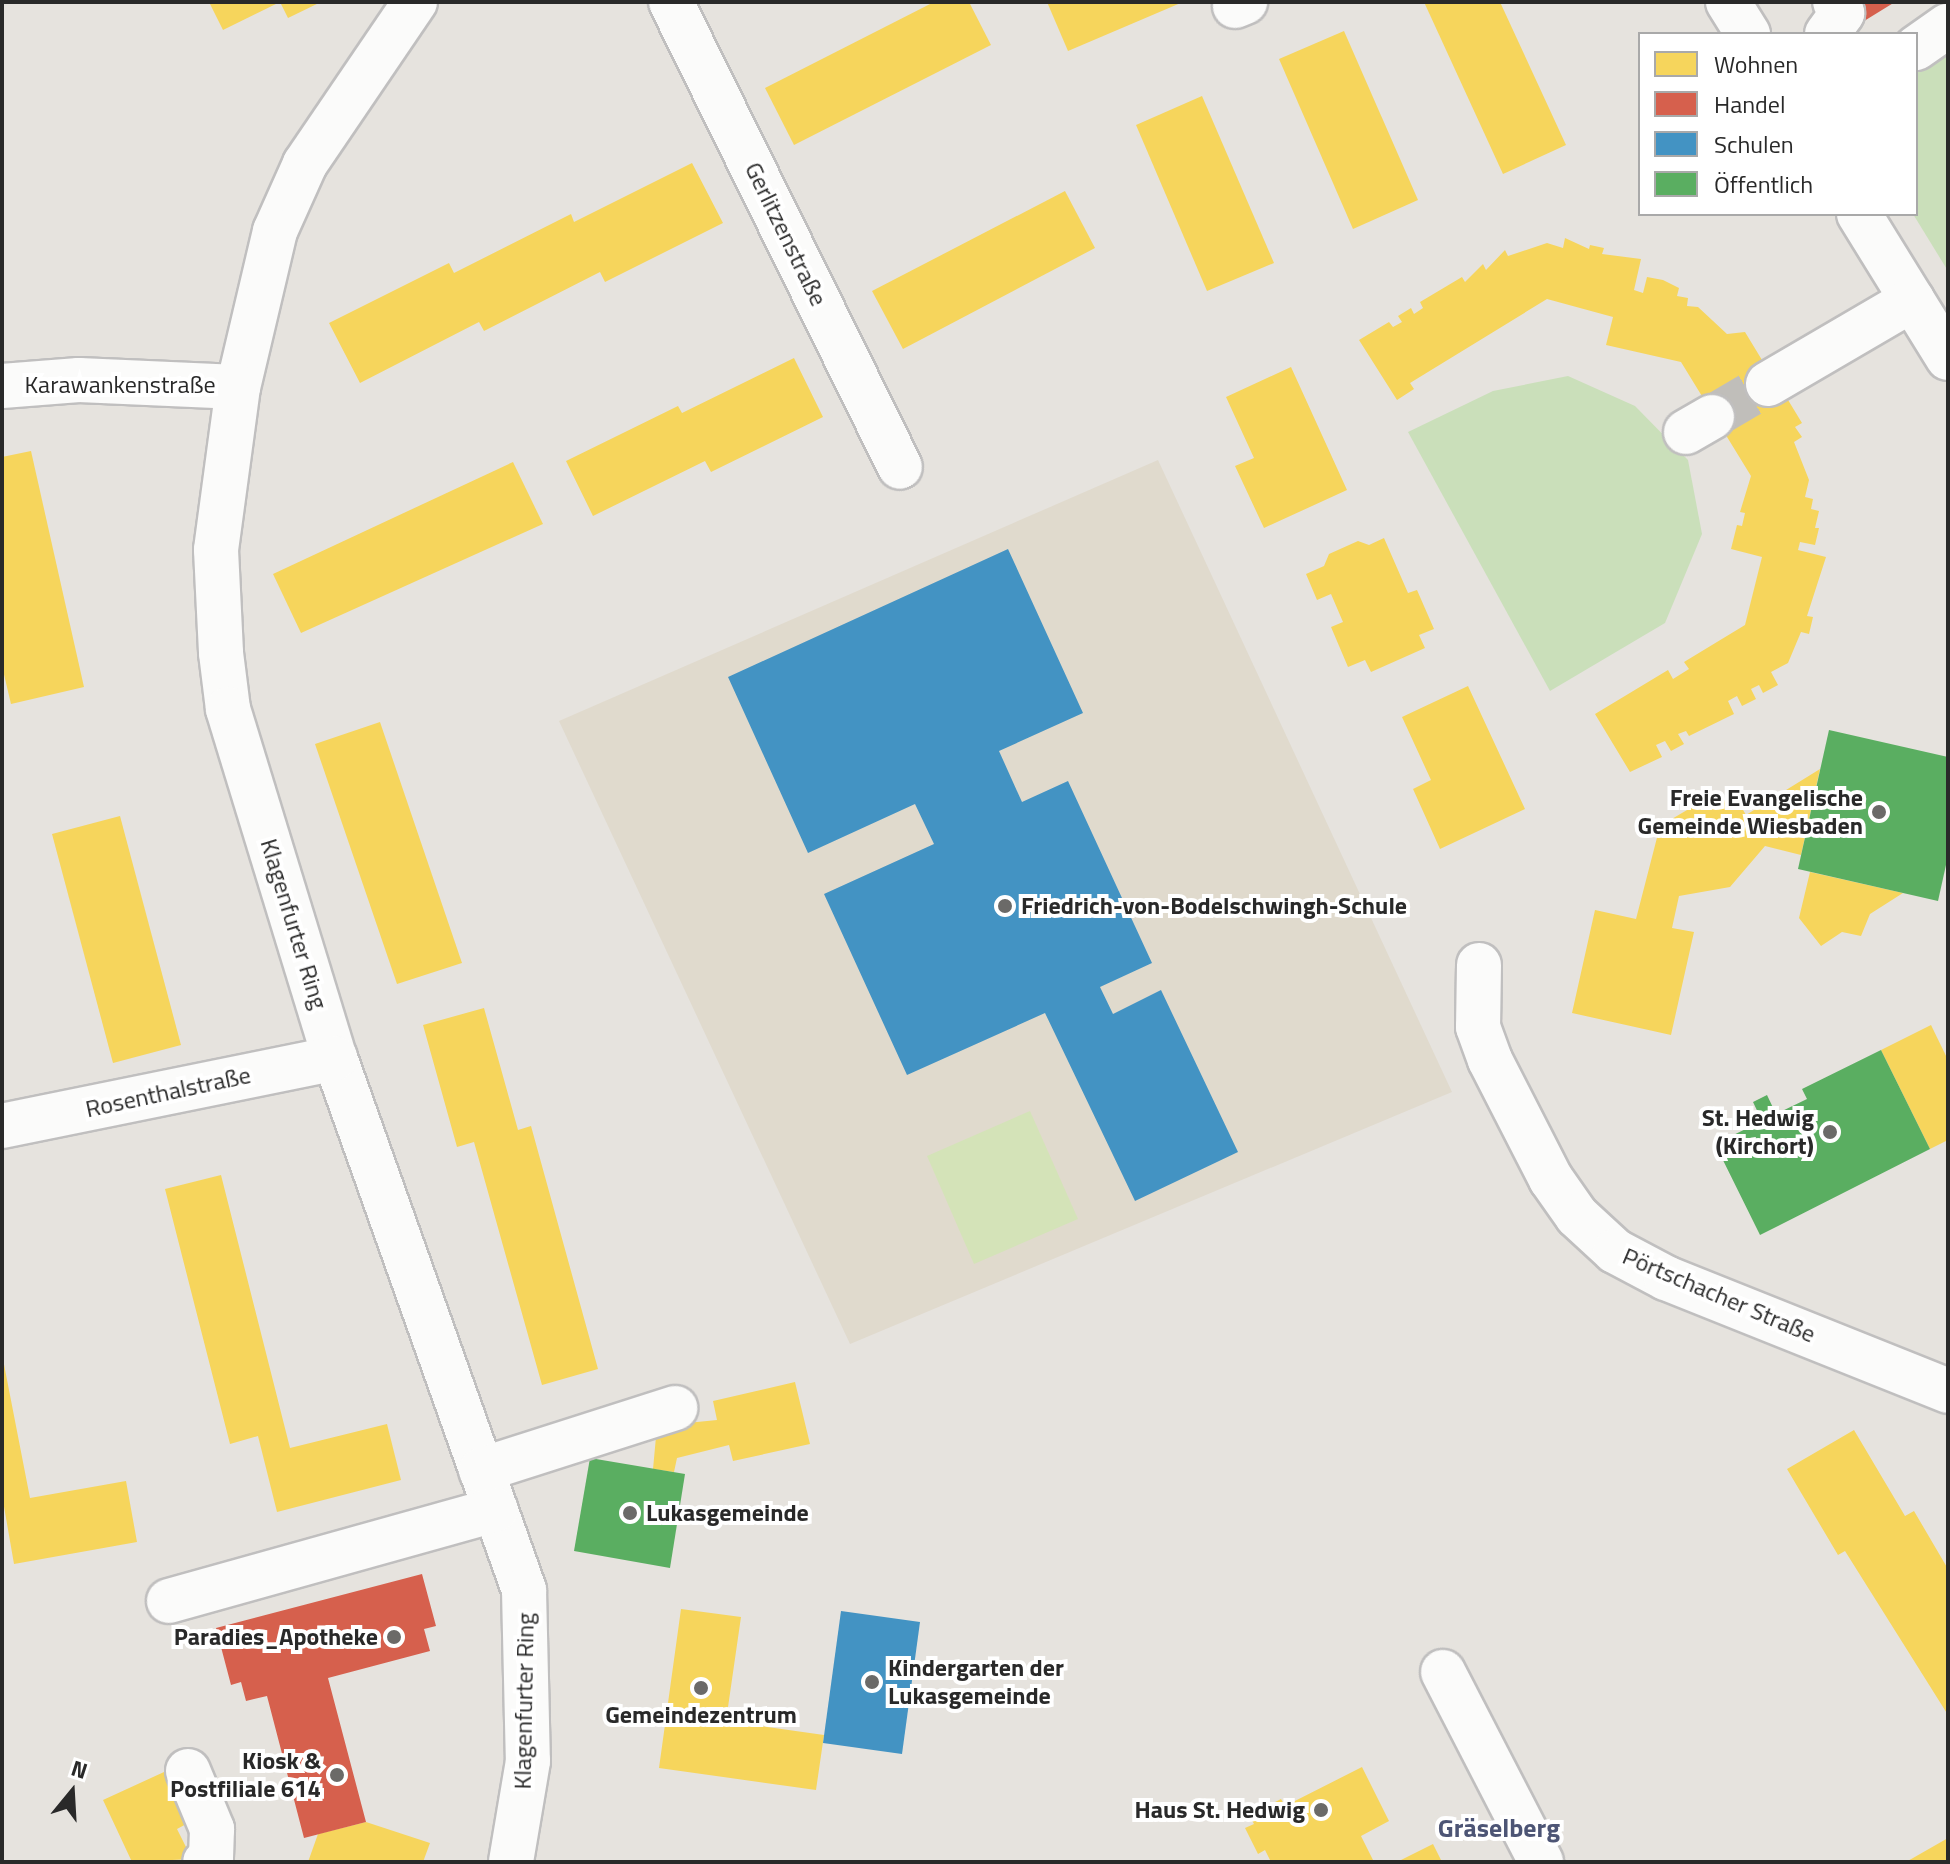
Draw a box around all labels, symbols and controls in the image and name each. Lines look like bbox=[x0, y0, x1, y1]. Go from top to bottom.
legend bbox=[1638, 32, 1918, 216]
text: Wohnen bbox=[1714, 46, 1798, 82]
text: Handel bbox=[1714, 86, 1785, 122]
text: Schulen bbox=[1714, 126, 1794, 162]
street label: Gerlitzenstraße bbox=[739, 158, 833, 310]
text: Öffentlich bbox=[1714, 166, 1813, 202]
street label: Karawankenstraße bbox=[24, 371, 216, 399]
place label: Freie Evangelische Gemeinde Wiesbaden bbox=[1637, 784, 1863, 840]
marker: Freie Evangelische Gemeinde Wiesbaden bbox=[1870, 803, 1888, 821]
street label: Klagenfurter Ring bbox=[254, 835, 334, 1013]
place label: Friedrich-von-Bodelschwingh-Schule bbox=[1021, 892, 1407, 920]
marker: Friedrich-von-Bodelschwingh-Schule bbox=[996, 897, 1014, 915]
street label: Rosenthalstraße bbox=[83, 1060, 253, 1124]
place label: St. Hedwig (Kirchort) bbox=[1702, 1104, 1814, 1160]
marker: St. Hedwig (Kirchort) bbox=[1821, 1123, 1839, 1141]
street label: Pörtschacher Straße bbox=[1618, 1241, 1820, 1349]
place label: Lukasgemeinde bbox=[646, 1499, 809, 1527]
marker: Lukasgemeinde bbox=[621, 1504, 639, 1522]
street label: Klagenfurter Ring bbox=[508, 1612, 540, 1790]
place label: Paradies_Apotheke bbox=[174, 1623, 378, 1651]
marker: Paradies_Apotheke bbox=[385, 1628, 403, 1646]
place label: Kindergarten der Lukasgemeinde bbox=[888, 1654, 1064, 1710]
marker: Kindergarten der Lukasgemeinde bbox=[863, 1673, 881, 1691]
marker: Gemeindezentrum bbox=[692, 1679, 710, 1697]
place label: Gemeindezentrum bbox=[605, 1701, 797, 1729]
place label: Kiosk & Postfiliale 614 bbox=[170, 1747, 321, 1803]
text: N bbox=[67, 1751, 92, 1788]
north arrow bbox=[32, 1752, 112, 1832]
marker: Kiosk & Postfiliale 614 bbox=[328, 1766, 346, 1784]
place label: Haus St. Hedwig bbox=[1134, 1796, 1305, 1824]
marker: Haus St. Hedwig bbox=[1312, 1801, 1330, 1819]
district label: Gräselberg bbox=[1438, 1812, 1560, 1844]

